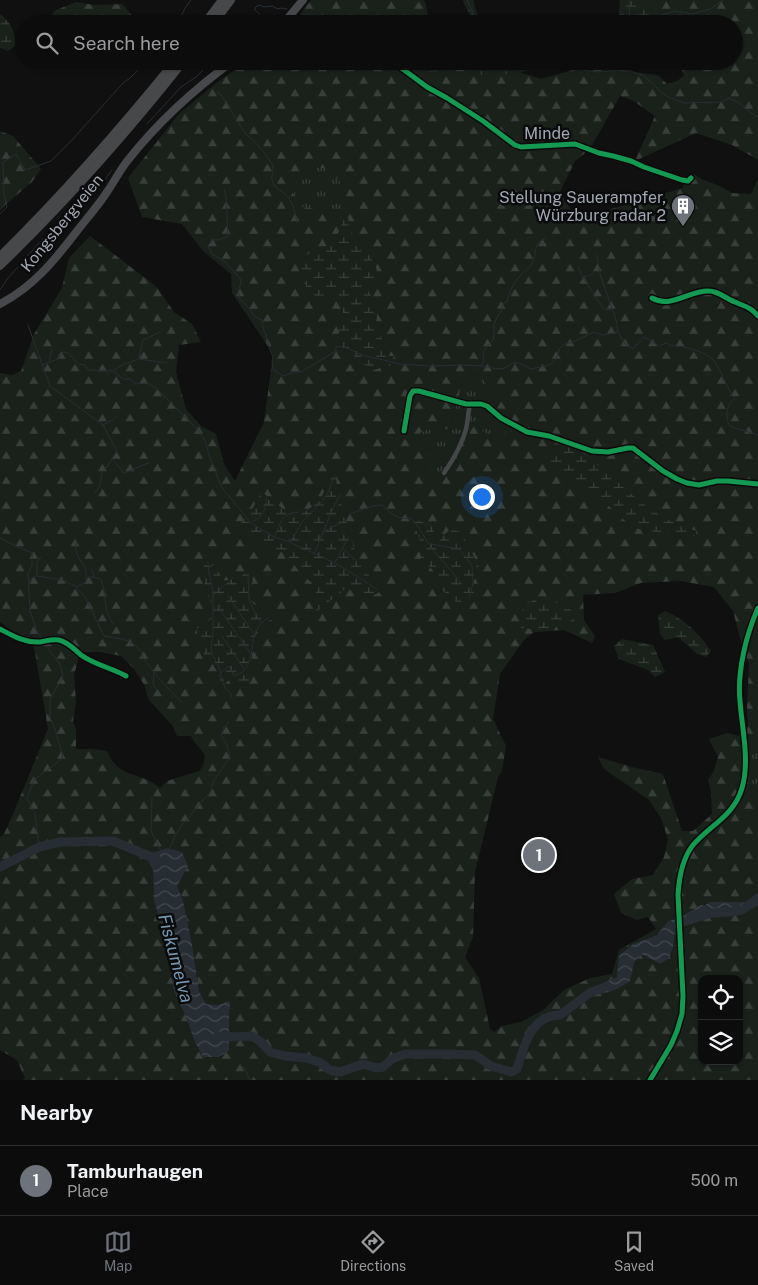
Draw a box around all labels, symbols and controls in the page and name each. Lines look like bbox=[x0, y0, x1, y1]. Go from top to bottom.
search box bbox=[15, 15, 743, 70]
icon: search bbox=[33, 29, 61, 57]
text: Search here bbox=[73, 32, 180, 54]
street label: Minde bbox=[524, 124, 570, 143]
street label: Kongsbergveien bbox=[17, 170, 107, 276]
place label: Stellung Sauerampfer, Würzburg radar 2 bbox=[499, 188, 666, 225]
building icon: Stellung Sauerampfer, Würzburg radar 2 bbox=[670, 193, 696, 227]
your location bbox=[469, 484, 495, 510]
pin: 1 bbox=[523, 836, 555, 874]
water label: Fiskumelva bbox=[154, 911, 198, 1005]
map controls bbox=[698, 975, 743, 1065]
button: locate bbox=[698, 975, 743, 1020]
button: layers bbox=[698, 1020, 743, 1065]
text: Nearby bbox=[20, 1100, 93, 1125]
text: Tamburhaugen bbox=[67, 1160, 203, 1182]
text: 1 bbox=[33, 1171, 39, 1190]
text: 500 m bbox=[691, 1171, 738, 1190]
text: Place bbox=[67, 1182, 109, 1201]
tab: Map bbox=[104, 1228, 132, 1274]
tab: Directions bbox=[340, 1228, 406, 1274]
tab: Saved bbox=[614, 1228, 654, 1274]

